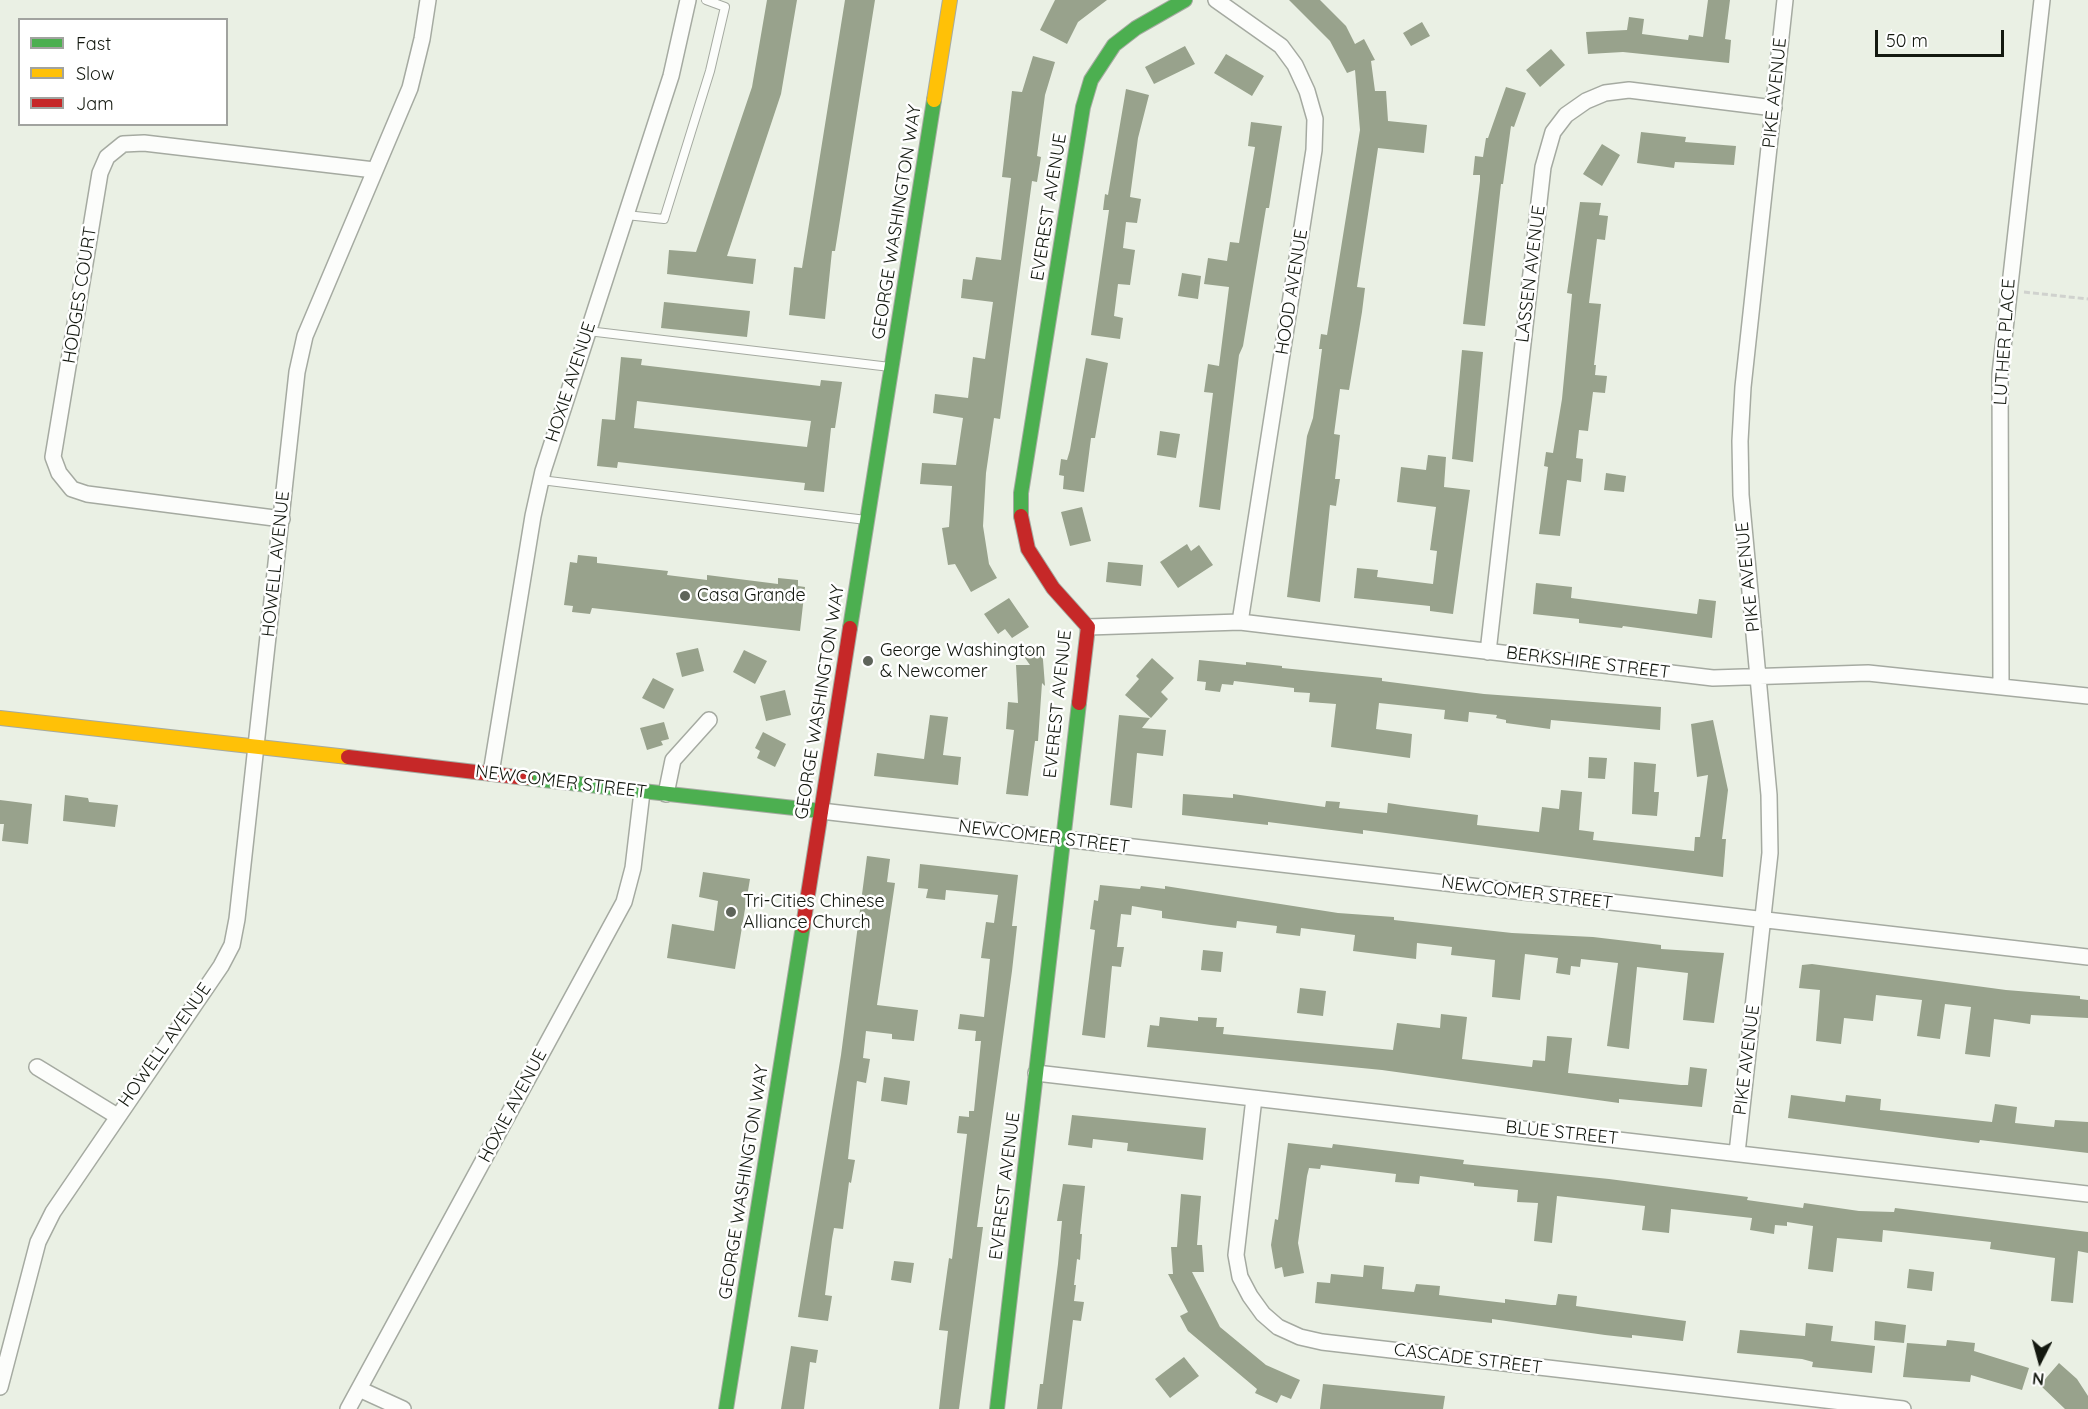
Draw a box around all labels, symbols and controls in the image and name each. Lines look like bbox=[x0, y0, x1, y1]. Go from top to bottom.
legend bbox=[18, 18, 228, 126]
scale bar bbox=[1878, 18, 2007, 56]
text: 50 m bbox=[1886, 29, 1928, 52]
text: Fast bbox=[76, 32, 111, 55]
street label: PIKE AVENUE bbox=[1758, 37, 1792, 149]
text: Slow bbox=[76, 62, 114, 85]
text: Jam bbox=[76, 92, 114, 115]
street label: GEORGE WASHINGTON WAY bbox=[868, 103, 926, 341]
street label: EVEREST AVENUE bbox=[1027, 132, 1071, 282]
street label: LASSEN AVENUE bbox=[1512, 204, 1550, 344]
street label: HODGES COURT bbox=[59, 225, 101, 365]
street label: HOOD AVENUE bbox=[1271, 228, 1313, 356]
street label: LUTHER PLACE bbox=[1990, 278, 2020, 406]
street label: HOXIE AVENUE bbox=[541, 319, 601, 445]
street label: HOWELL AVENUE bbox=[258, 490, 294, 638]
street label: PIKE AVENUE bbox=[1731, 521, 1765, 633]
street label: GEORGE WASHINGTON WAY bbox=[791, 583, 849, 821]
place label: Casa Grande bbox=[697, 585, 806, 607]
marker: Casa Grande bbox=[678, 589, 692, 603]
street label: EVEREST AVENUE bbox=[1039, 629, 1077, 779]
place label: George Washington & Newcomer bbox=[880, 640, 1046, 682]
street label: BERKSHIRE STREET bbox=[1505, 642, 1671, 684]
marker: George Washington & Newcomer bbox=[861, 654, 875, 668]
street label: NEWCOMER STREET bbox=[474, 761, 648, 803]
street label: NEWCOMER STREET bbox=[957, 816, 1131, 858]
street label: NEWCOMER STREET bbox=[1440, 872, 1614, 914]
place label: Tri-Cities Chinese Alliance Church bbox=[743, 891, 885, 934]
marker: Tri-Cities Chinese Alliance Church bbox=[724, 905, 738, 919]
street label: HOWELL AVENUE bbox=[114, 979, 216, 1111]
street label: PIKE AVENUE bbox=[1730, 1004, 1764, 1116]
street label: HOXIE AVENUE bbox=[474, 1046, 552, 1166]
street label: GEORGE WASHINGTON WAY bbox=[715, 1063, 773, 1301]
street label: EVEREST AVENUE bbox=[985, 1111, 1025, 1261]
street label: BLUE STREET bbox=[1505, 1116, 1619, 1150]
north arrow bbox=[2010, 1331, 2070, 1391]
street label: CASCADE STREET bbox=[1393, 1339, 1543, 1379]
text: N bbox=[2031, 1368, 2045, 1389]

